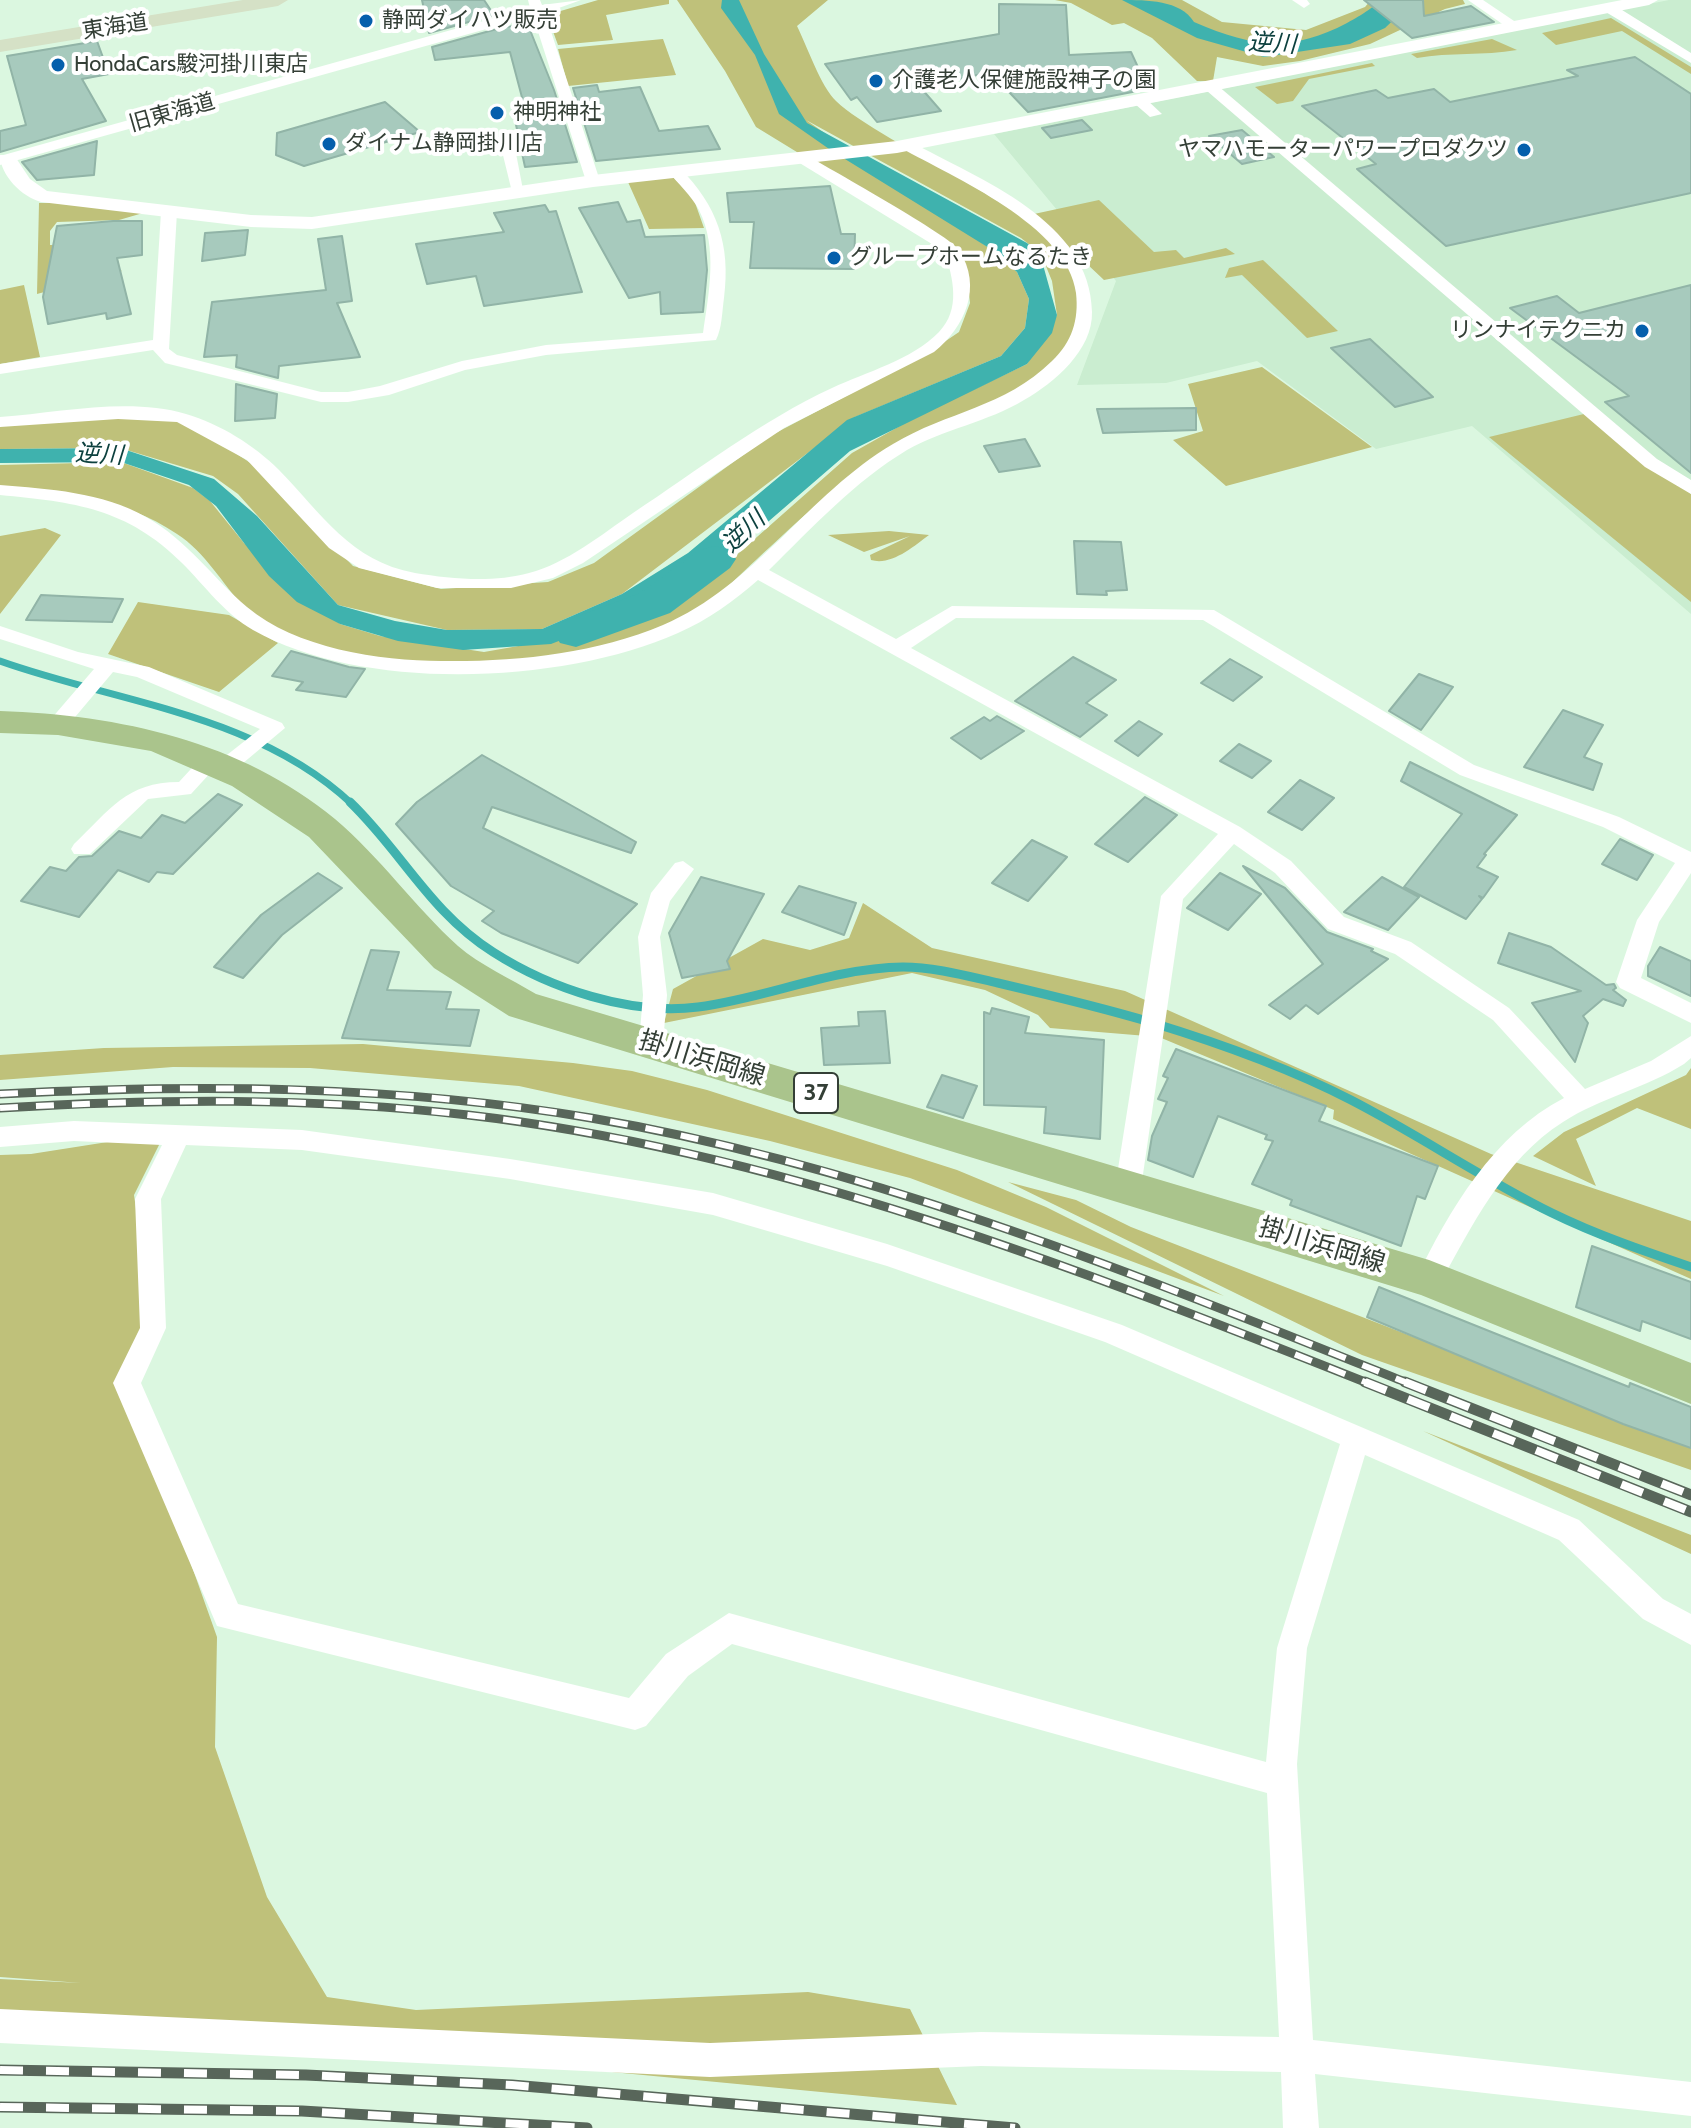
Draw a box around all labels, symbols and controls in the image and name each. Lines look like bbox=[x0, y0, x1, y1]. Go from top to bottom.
place label: 静岡ダイハツ販売 bbox=[382, 8, 558, 34]
street label: 東海道 bbox=[80, 9, 150, 45]
marker: 静岡ダイハツ販売 bbox=[357, 12, 375, 30]
water label: 逆川 bbox=[1247, 28, 1297, 60]
place label: HondaCars駿河掛川東店 bbox=[74, 52, 308, 78]
marker: HondaCars駿河掛川東店 bbox=[49, 56, 67, 74]
place label: 介護老人保健施設神子の園 bbox=[892, 68, 1156, 94]
marker: 介護老人保健施設神子の園 bbox=[867, 72, 885, 90]
street label: 旧東海道 bbox=[126, 88, 218, 138]
place label: 神明神社 bbox=[513, 100, 601, 126]
marker: 神明神社 bbox=[488, 104, 506, 122]
place label: ダイナム静岡掛川店 bbox=[345, 131, 543, 157]
marker: ダイナム静岡掛川店 bbox=[320, 135, 338, 153]
place label: ヤマハモーターパワープロダクツ bbox=[1178, 137, 1508, 163]
marker: ヤマハモーターパワープロダクツ bbox=[1515, 141, 1533, 159]
place label: グループホームなるたき bbox=[850, 245, 1092, 271]
marker: グループホームなるたき bbox=[825, 249, 843, 267]
place label: リンナイテクニカ bbox=[1450, 318, 1626, 344]
marker: リンナイテクニカ bbox=[1633, 322, 1651, 340]
water label: 逆川 bbox=[74, 439, 124, 471]
water label: 逆川 bbox=[717, 505, 771, 559]
street label: 掛川浜岡線 bbox=[635, 1025, 769, 1093]
road number: 37 bbox=[794, 1073, 838, 1113]
street label: 掛川浜岡線 bbox=[1255, 1212, 1389, 1280]

